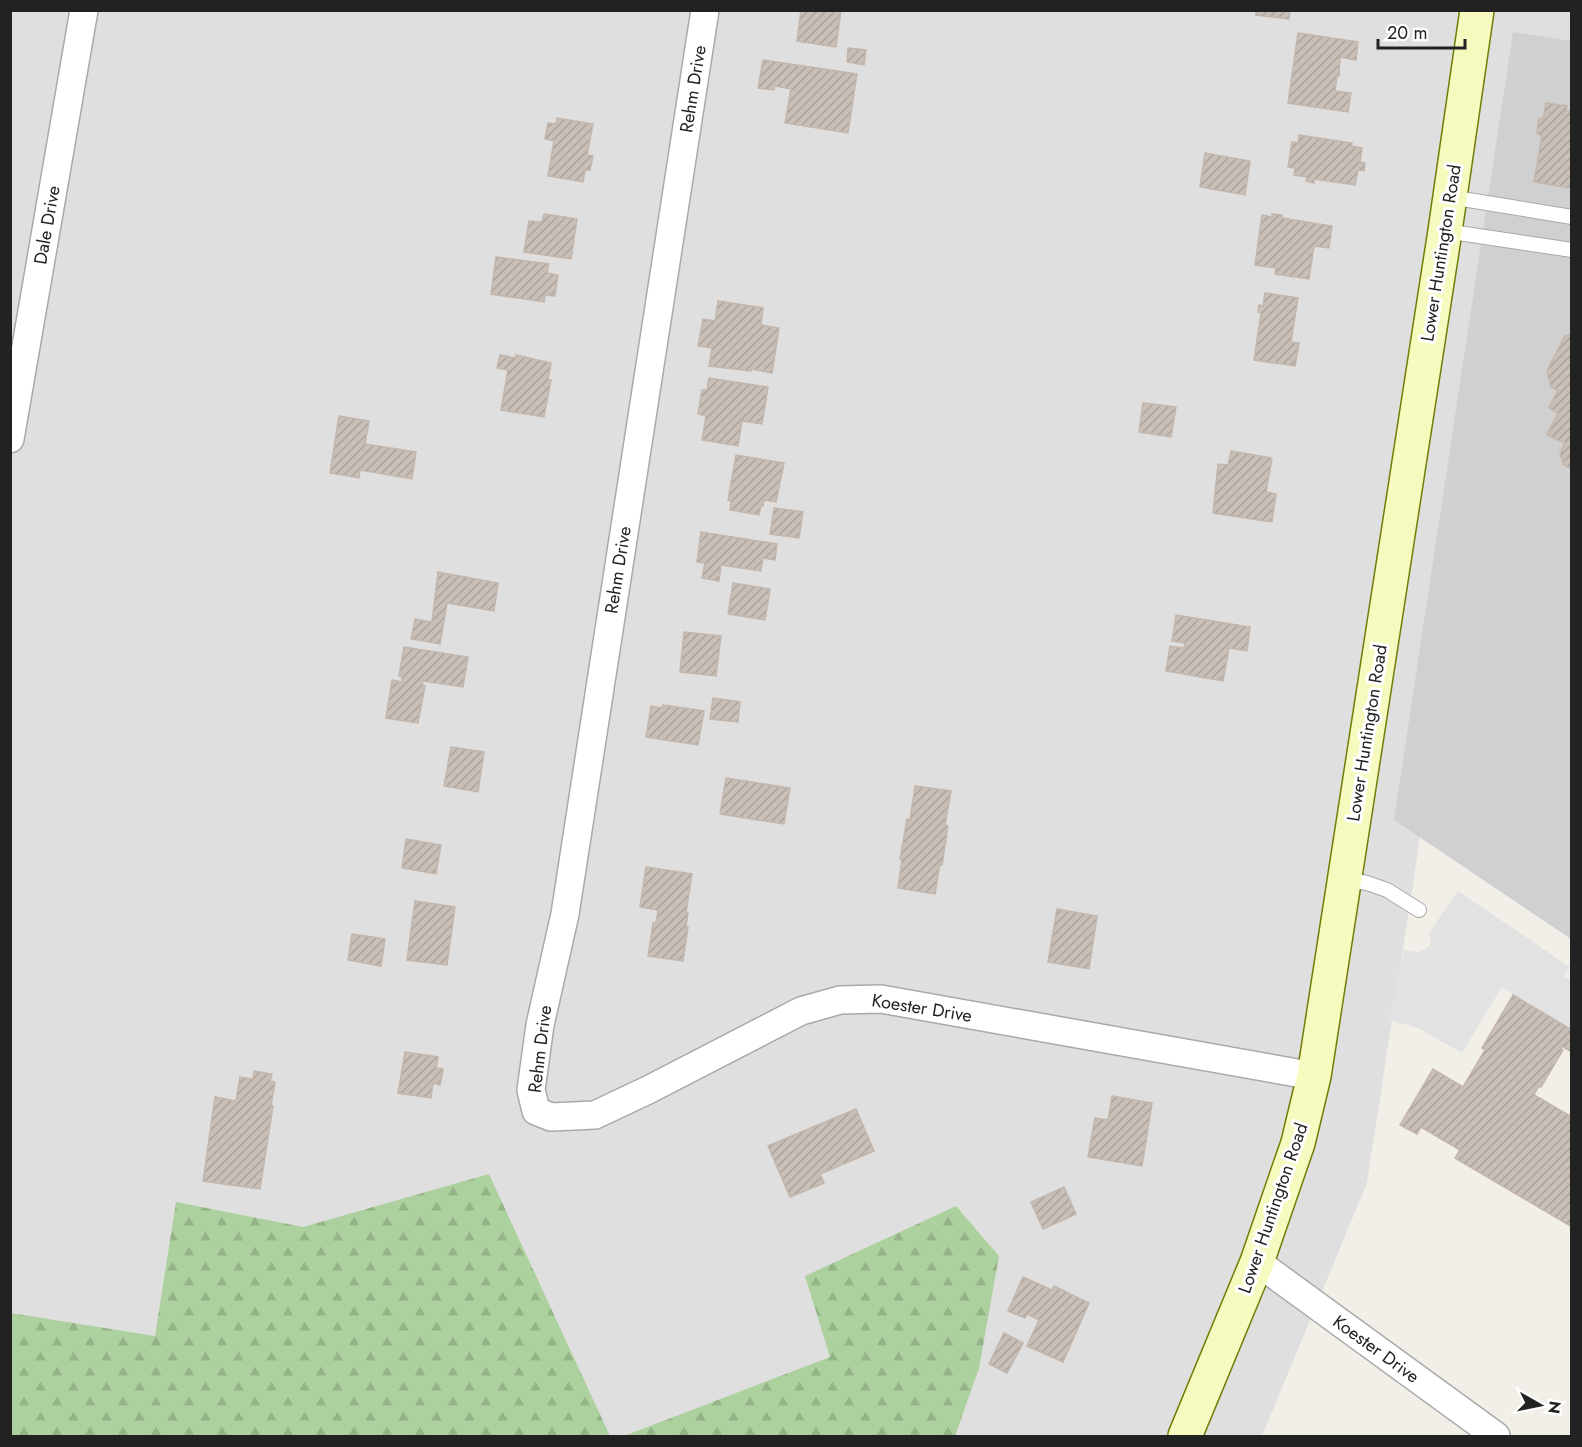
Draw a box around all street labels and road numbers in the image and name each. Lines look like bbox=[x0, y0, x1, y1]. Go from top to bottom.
street label: Rehm Drive bbox=[673, 43, 713, 135]
street label: Lower Huntington Road bbox=[1414, 163, 1468, 343]
street label: Dale Drive bbox=[27, 183, 67, 267]
street label: Rehm Drive bbox=[598, 524, 638, 616]
street label: Lower Huntington Road bbox=[1340, 643, 1394, 823]
street label: Koester Drive bbox=[870, 987, 974, 1029]
street label: Rehm Drive bbox=[522, 1004, 558, 1094]
street label: Lower Huntington Road bbox=[1232, 1119, 1314, 1297]
street label: Koester Drive bbox=[1327, 1309, 1425, 1389]

